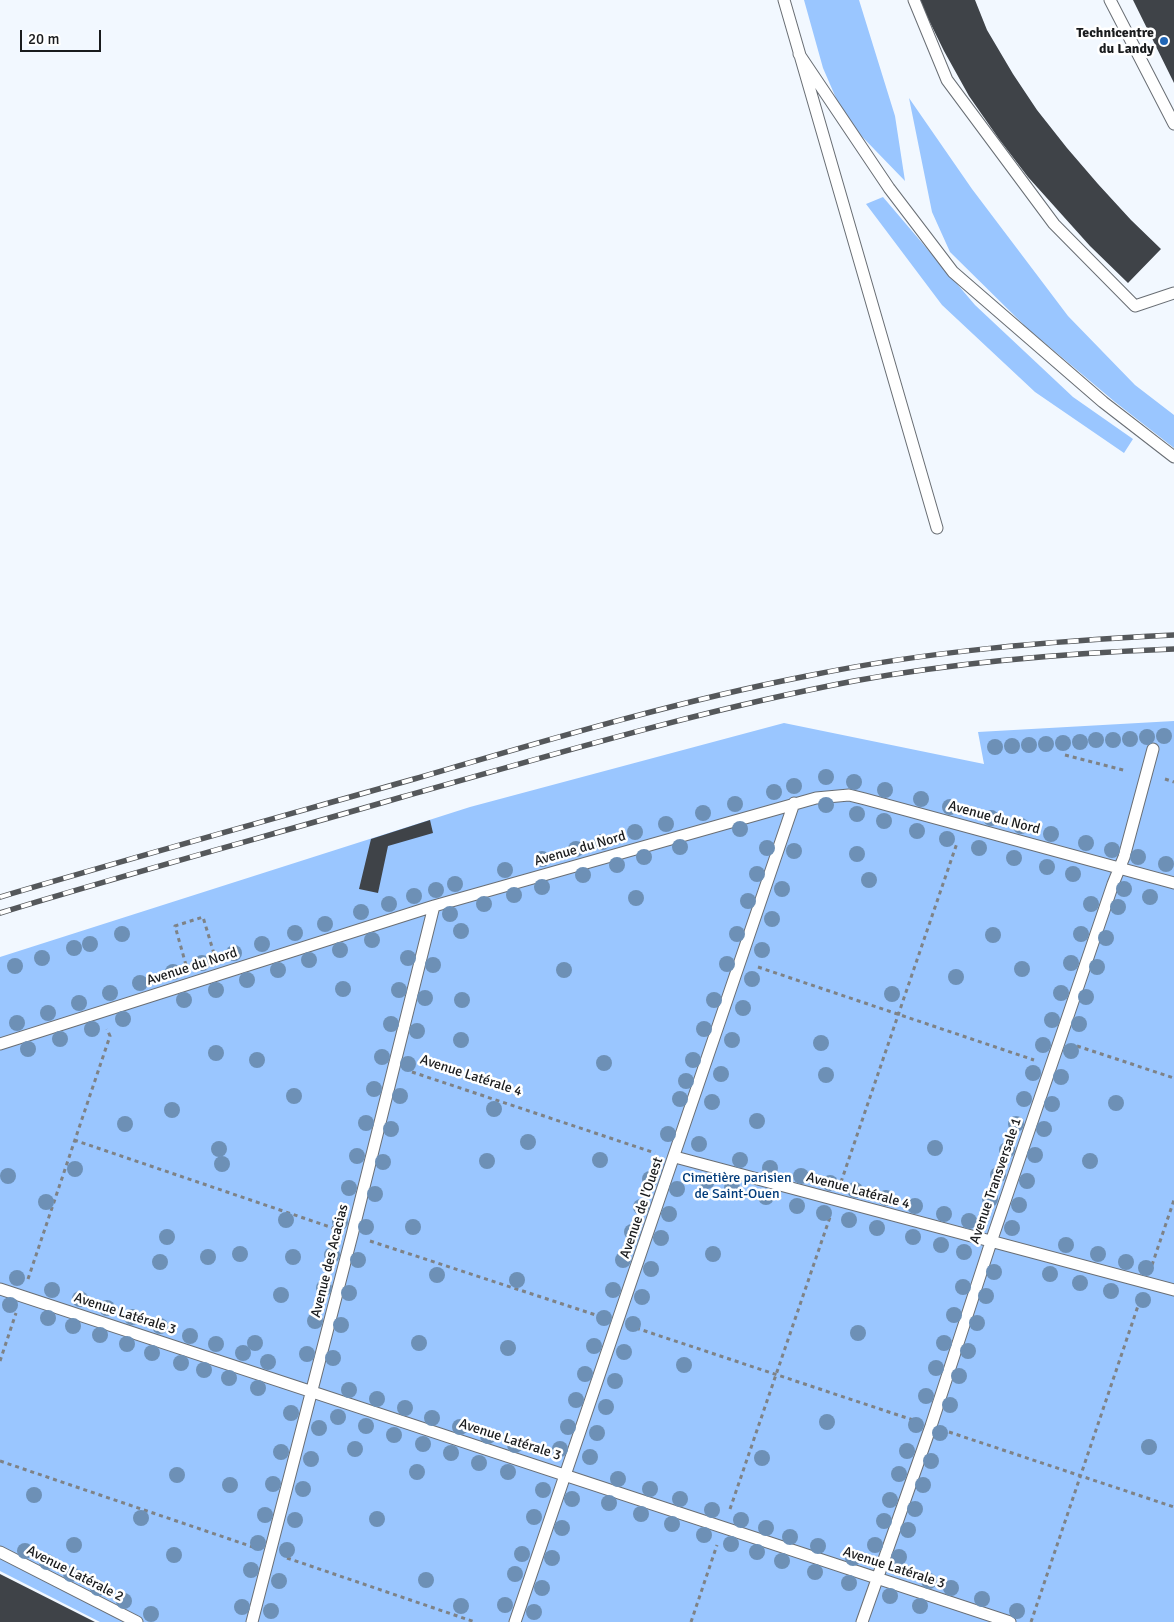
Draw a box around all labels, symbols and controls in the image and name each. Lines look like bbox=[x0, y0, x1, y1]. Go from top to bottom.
scale bar bbox=[22, 20, 104, 52]
place label: Technicentre du Landy bbox=[1076, 25, 1154, 58]
text: 20 m bbox=[28, 30, 59, 48]
marker: Technicentre du Landy bbox=[1158, 35, 1170, 47]
street label: Avenue du Nord bbox=[946, 798, 1042, 838]
street label: Avenue du Nord bbox=[532, 828, 628, 870]
street label: Avenue du Nord bbox=[145, 944, 239, 990]
street label: Avenue Latérale 4 bbox=[418, 1052, 524, 1100]
street label: Avenue Transversale 1 bbox=[967, 1116, 1025, 1246]
street label: Avenue de l'Ouest bbox=[617, 1155, 667, 1261]
street label: Avenue Latérale 4 bbox=[804, 1169, 912, 1213]
park label: Cimetière parisien de Saint-Ouen bbox=[682, 1170, 792, 1202]
street label: Avenue des Acacias bbox=[308, 1203, 352, 1319]
street label: Avenue Latérale 3 bbox=[72, 1290, 178, 1338]
street label: Avenue Latérale 3 bbox=[457, 1416, 563, 1464]
street label: Avenue Latérale 2 bbox=[24, 1542, 126, 1606]
street label: Avenue Latérale 3 bbox=[841, 1544, 947, 1592]

